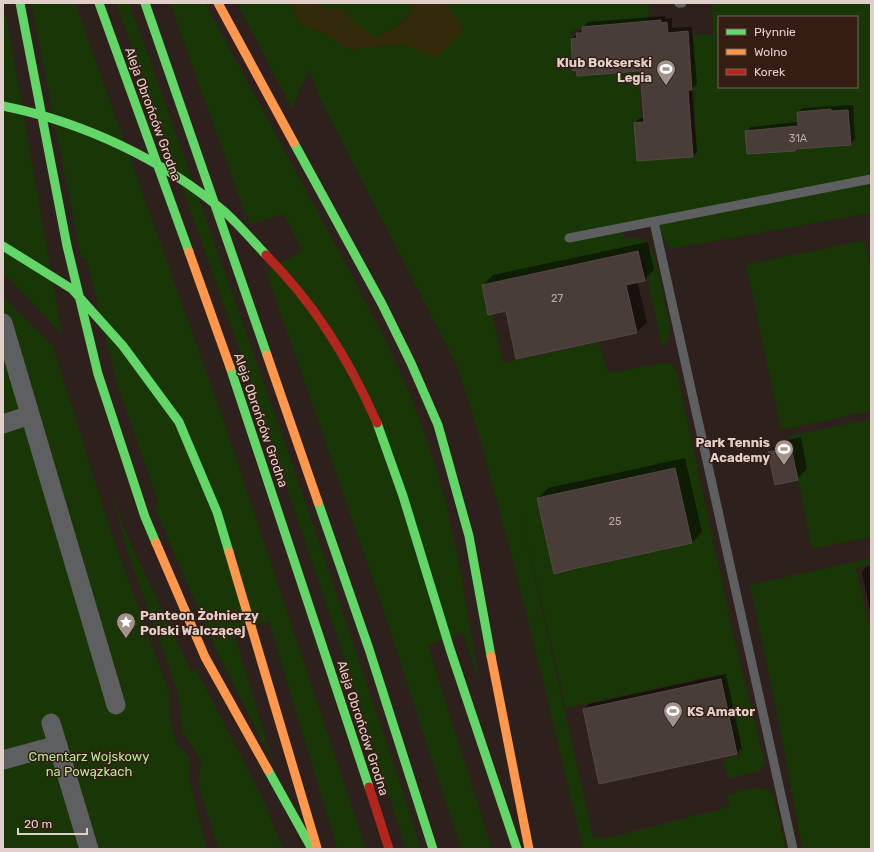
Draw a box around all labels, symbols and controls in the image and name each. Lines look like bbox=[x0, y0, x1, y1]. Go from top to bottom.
legend bbox=[718, 16, 858, 88]
text: Płynnie bbox=[754, 25, 796, 39]
street label: Aleja Obrońców Grodna bbox=[122, 45, 184, 183]
text: Wolno bbox=[754, 45, 787, 59]
place label: Klub Bokserski Legia bbox=[556, 55, 652, 85]
sports icon: Klub Bokserski Legia bbox=[655, 58, 677, 86]
text: Korek bbox=[754, 65, 786, 79]
house number: 31A bbox=[789, 132, 808, 145]
house number: 27 bbox=[551, 292, 563, 305]
street label: Aleja Obrońców Grodna bbox=[231, 351, 291, 489]
place label: Park Tennis Academy bbox=[695, 435, 770, 465]
sports icon: Park Tennis Academy bbox=[773, 438, 795, 466]
house number: 25 bbox=[609, 515, 622, 528]
place label: Panteon Żołnierzy Polski Walczącej bbox=[140, 608, 259, 639]
place icon: Panteon Żołnierzy Polski Walczącej bbox=[115, 611, 137, 639]
street label: Aleja Obrońców Grodna bbox=[334, 659, 392, 797]
sports icon: KS Amator bbox=[662, 700, 684, 728]
place label: KS Amator bbox=[687, 704, 755, 719]
park label: Cmentarz Wojskowy na Powązkach bbox=[29, 749, 149, 779]
scale bar bbox=[18, 810, 87, 836]
text: 20 m bbox=[24, 817, 52, 831]

